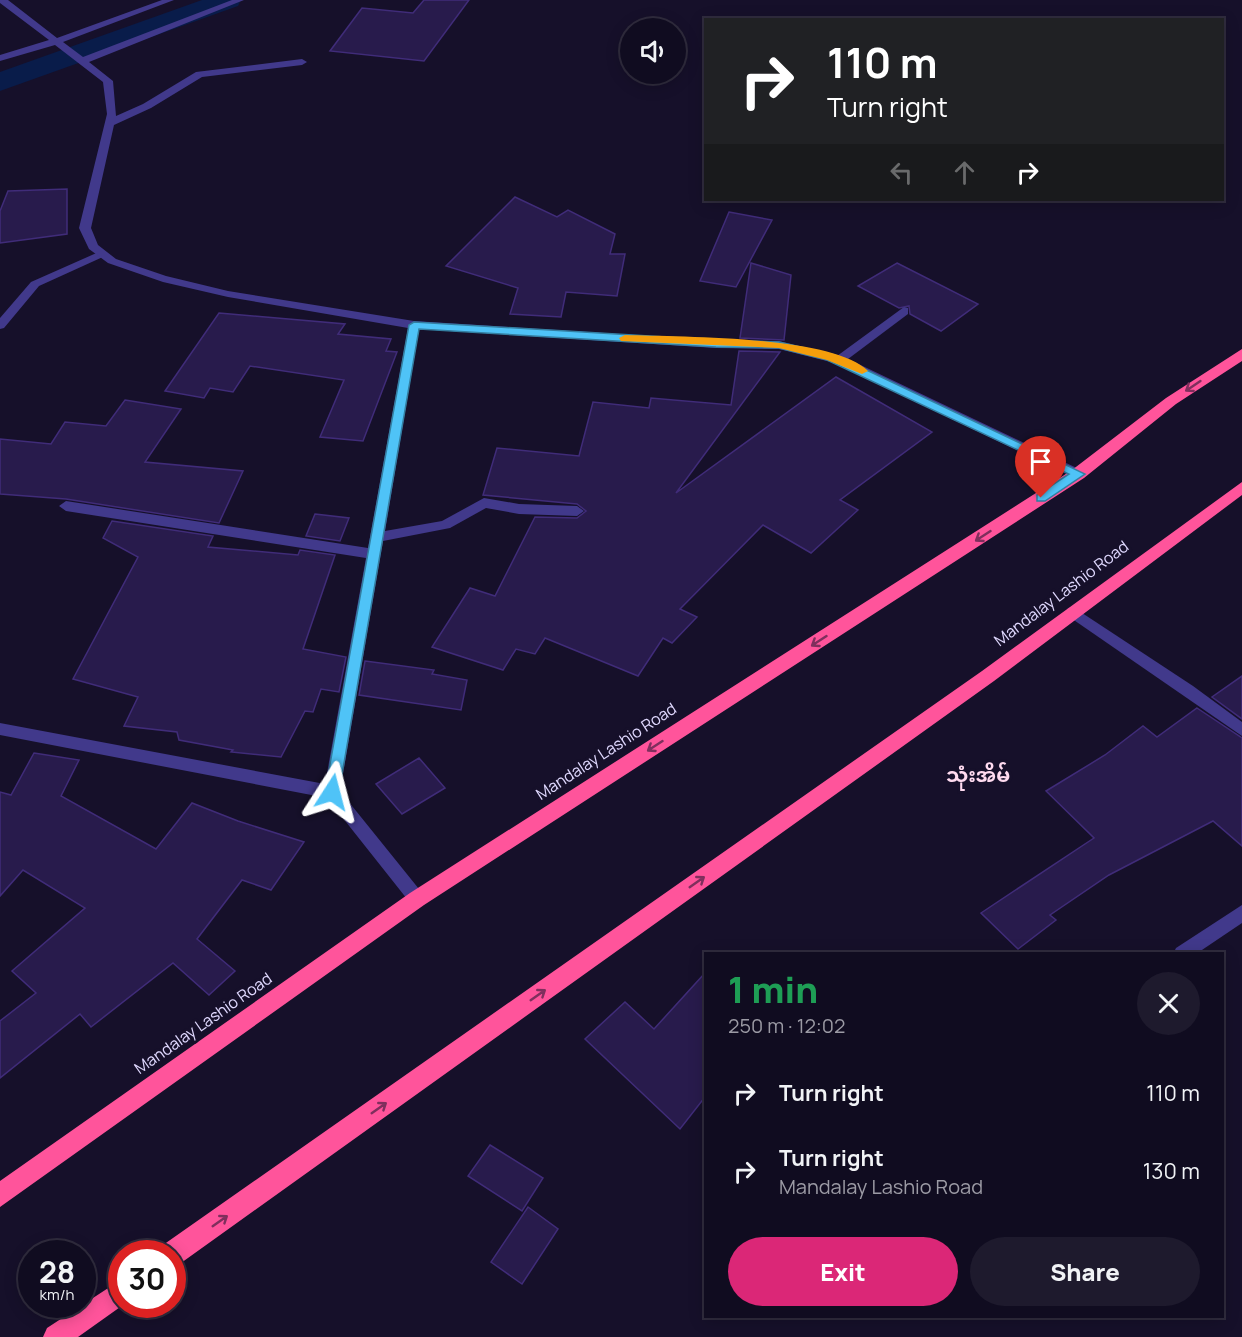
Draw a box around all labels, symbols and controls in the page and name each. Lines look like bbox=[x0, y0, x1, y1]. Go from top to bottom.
map controls bbox=[620, 18, 686, 84]
button: sound bbox=[620, 18, 686, 84]
text: 110 m bbox=[827, 33, 938, 91]
icon: right bbox=[728, 42, 806, 120]
text: Turn right bbox=[827, 88, 948, 125]
icon: left bbox=[885, 156, 918, 189]
icon: ahead bbox=[948, 156, 981, 189]
icon: right bbox=[1011, 156, 1044, 189]
one-way arrow bbox=[1186, 380, 1202, 392]
pin bbox=[1015, 436, 1066, 498]
icon: arrive bbox=[1024, 445, 1057, 478]
one-way arrow bbox=[975, 530, 992, 542]
street label: Mandalay Lashio Road bbox=[989, 535, 1133, 651]
one-way arrow bbox=[811, 635, 828, 647]
street label: Mandalay Lashio Road bbox=[532, 697, 680, 805]
one-way arrow bbox=[647, 741, 664, 753]
position arrow bbox=[300, 760, 364, 824]
district label: သုံးအိမ် bbox=[946, 761, 1010, 791]
one-way arrow bbox=[689, 876, 705, 888]
text: 1 min bbox=[728, 965, 818, 1014]
street label: Mandalay Lashio Road bbox=[130, 967, 276, 1079]
button: close bbox=[1137, 972, 1200, 1035]
one-way arrow bbox=[530, 989, 546, 1001]
text: 250 m · 12:02 bbox=[728, 1012, 845, 1039]
icon: right bbox=[728, 1077, 761, 1110]
text: Turn right bbox=[779, 1078, 884, 1108]
text: 110 m bbox=[1146, 1078, 1200, 1108]
one-way arrow bbox=[371, 1102, 387, 1114]
text: Turn right bbox=[779, 1143, 884, 1173]
icon: right bbox=[728, 1155, 761, 1188]
text: 130 m bbox=[1143, 1156, 1200, 1186]
text: Mandalay Lashio Road bbox=[779, 1173, 983, 1200]
one-way arrow bbox=[212, 1214, 228, 1227]
button: Exit bbox=[728, 1237, 958, 1306]
button: Share bbox=[970, 1237, 1200, 1306]
speed limit sign: 30 bbox=[108, 1240, 186, 1318]
text: 28 bbox=[39, 1251, 75, 1292]
text: km/h bbox=[40, 1284, 74, 1305]

